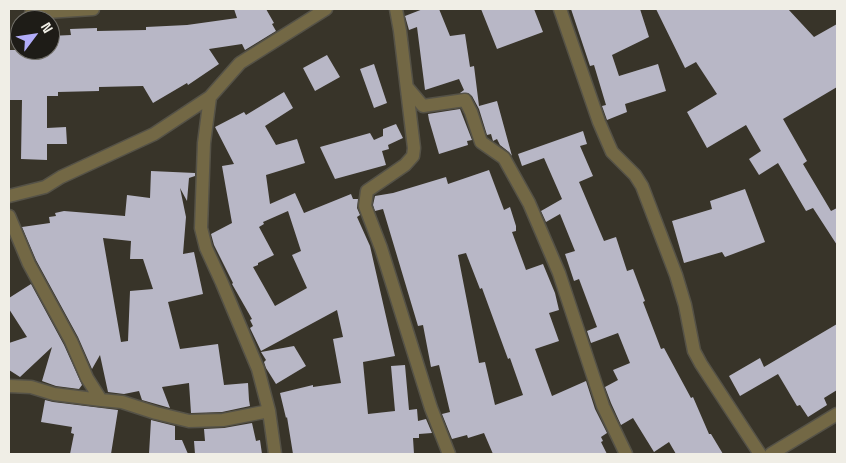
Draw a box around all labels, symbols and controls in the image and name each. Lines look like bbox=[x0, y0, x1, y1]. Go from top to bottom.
north arrow bbox=[10, 10, 60, 60]
text: N bbox=[37, 19, 57, 36]

